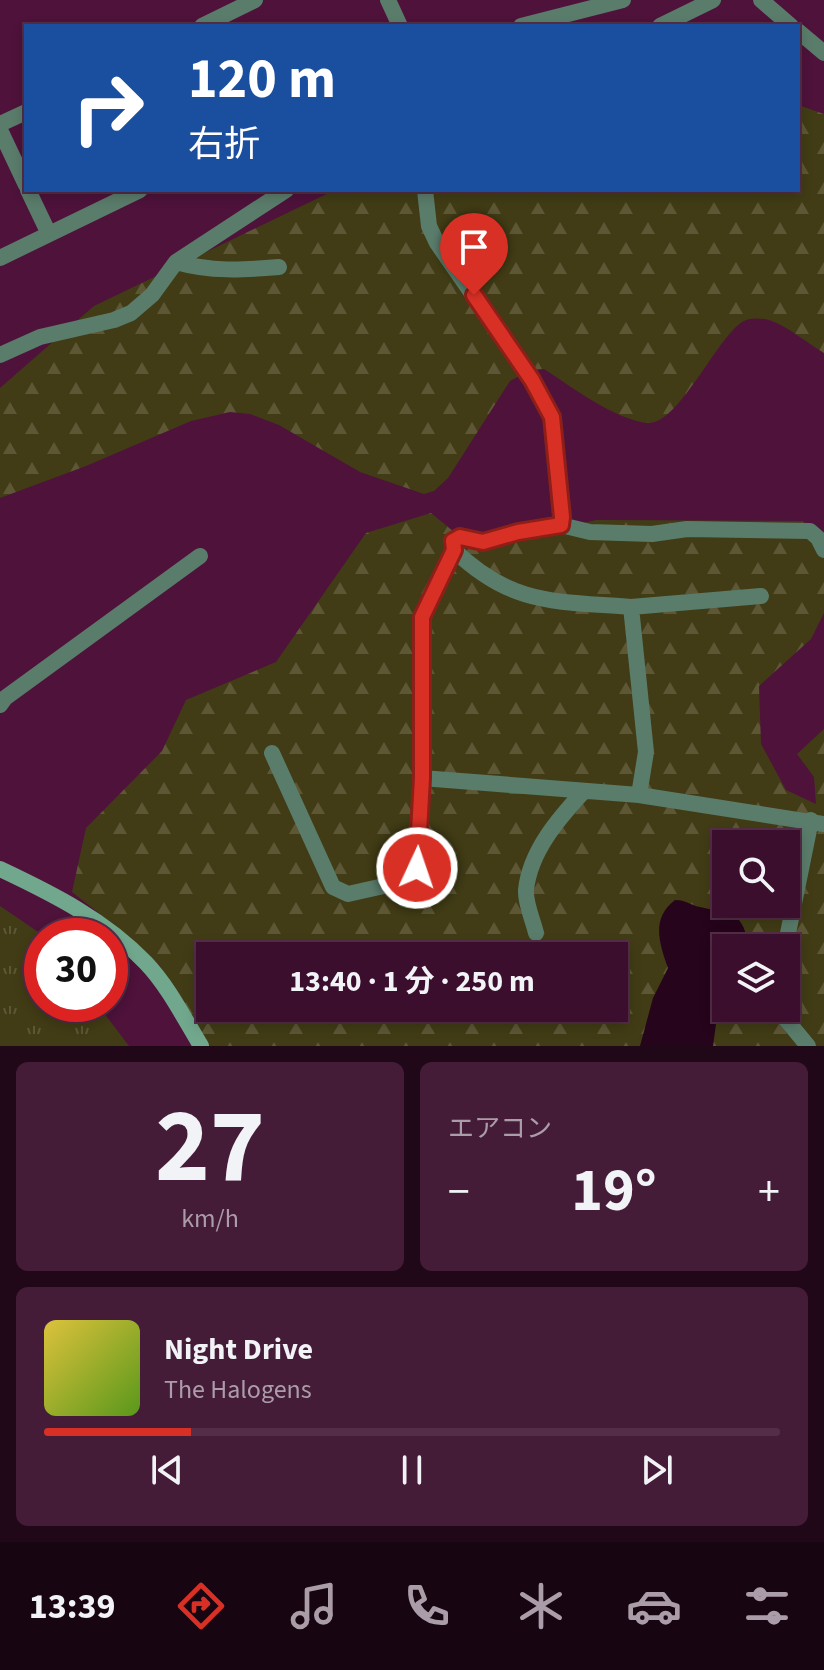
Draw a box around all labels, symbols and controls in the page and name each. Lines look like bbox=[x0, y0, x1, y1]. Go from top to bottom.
text: 120 m bbox=[188, 40, 336, 119]
icon: right bbox=[56, 56, 160, 160]
text: 右折 bbox=[188, 119, 260, 170]
pin bbox=[440, 213, 508, 295]
icon: arrive bbox=[452, 225, 496, 269]
position arrow bbox=[375, 826, 459, 910]
map controls bbox=[712, 830, 800, 1022]
button: search bbox=[712, 830, 800, 918]
speed limit sign: 30 bbox=[24, 918, 128, 1022]
button: layers bbox=[712, 934, 800, 1022]
text: 13:40 · 1 分 · 250 m bbox=[289, 960, 535, 1003]
text: 27 bbox=[155, 1074, 265, 1222]
text: エアコン bbox=[448, 1110, 552, 1147]
text: 19° bbox=[571, 1149, 657, 1234]
text: − bbox=[448, 1161, 470, 1224]
text: + bbox=[758, 1161, 780, 1224]
text: km/h bbox=[181, 1200, 239, 1237]
text: Night Drive bbox=[164, 1328, 313, 1371]
text: The Halogens bbox=[164, 1371, 312, 1408]
icon: previous bbox=[145, 1448, 189, 1492]
icon: pause bbox=[390, 1448, 434, 1492]
icon: next bbox=[635, 1448, 679, 1492]
icon: directions bbox=[173, 1578, 229, 1634]
icon: music bbox=[286, 1578, 342, 1634]
icon: phone bbox=[399, 1578, 455, 1634]
icon: climate bbox=[513, 1578, 569, 1634]
icon: car bbox=[626, 1578, 682, 1634]
icon: filters bbox=[739, 1578, 795, 1634]
text: 13:39 bbox=[29, 1581, 115, 1632]

